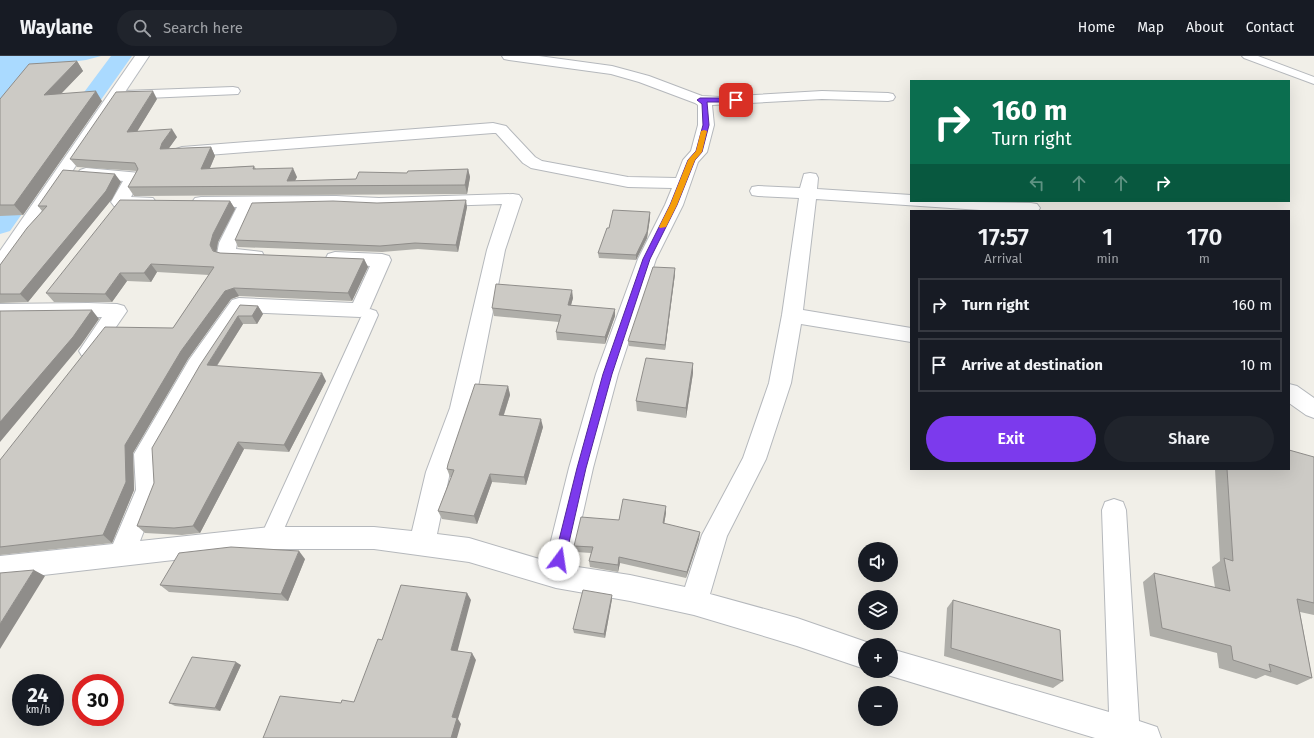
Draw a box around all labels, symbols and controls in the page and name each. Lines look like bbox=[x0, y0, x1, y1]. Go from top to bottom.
search box bbox=[117, 10, 397, 46]
text: Waylane bbox=[20, 16, 93, 39]
icon: search bbox=[131, 17, 153, 39]
text: Search here bbox=[163, 19, 243, 37]
text: Home bbox=[1078, 19, 1115, 36]
text: Map bbox=[1137, 19, 1164, 36]
text: About bbox=[1186, 19, 1224, 36]
text: Contact bbox=[1246, 19, 1294, 36]
pin bbox=[719, 83, 753, 117]
icon: arrive bbox=[725, 89, 747, 111]
text: 160 m bbox=[992, 94, 1067, 127]
icon: right bbox=[926, 96, 978, 148]
text: Turn right bbox=[992, 128, 1072, 150]
icon: left bbox=[1026, 172, 1048, 194]
icon: ahead bbox=[1068, 172, 1090, 194]
icon: ahead bbox=[1110, 172, 1132, 194]
icon: right bbox=[1152, 172, 1174, 194]
text: 17:57 bbox=[978, 223, 1029, 251]
text: 1 bbox=[1102, 223, 1113, 251]
text: 170 bbox=[1187, 223, 1222, 251]
text: Arrival bbox=[984, 251, 1022, 266]
text: min bbox=[1096, 251, 1119, 266]
text: m bbox=[1199, 251, 1210, 266]
icon: right bbox=[928, 294, 950, 316]
text: Turn right bbox=[962, 296, 1029, 314]
text: 160 m bbox=[1232, 296, 1272, 314]
icon: arrive bbox=[928, 354, 950, 376]
text: Arrive at destination bbox=[962, 356, 1103, 374]
text: 10 m bbox=[1240, 356, 1272, 374]
button: Exit bbox=[926, 416, 1096, 462]
button: Share bbox=[1104, 416, 1274, 462]
position arrow bbox=[538, 539, 580, 581]
map controls bbox=[858, 542, 898, 726]
button: sound bbox=[858, 542, 898, 582]
button: layers bbox=[858, 590, 898, 630]
button: + bbox=[858, 638, 898, 678]
speed limit sign: 30 bbox=[72, 674, 124, 726]
text: 24 bbox=[27, 683, 49, 707]
button: − bbox=[858, 686, 898, 726]
text: km/h bbox=[26, 704, 50, 716]

